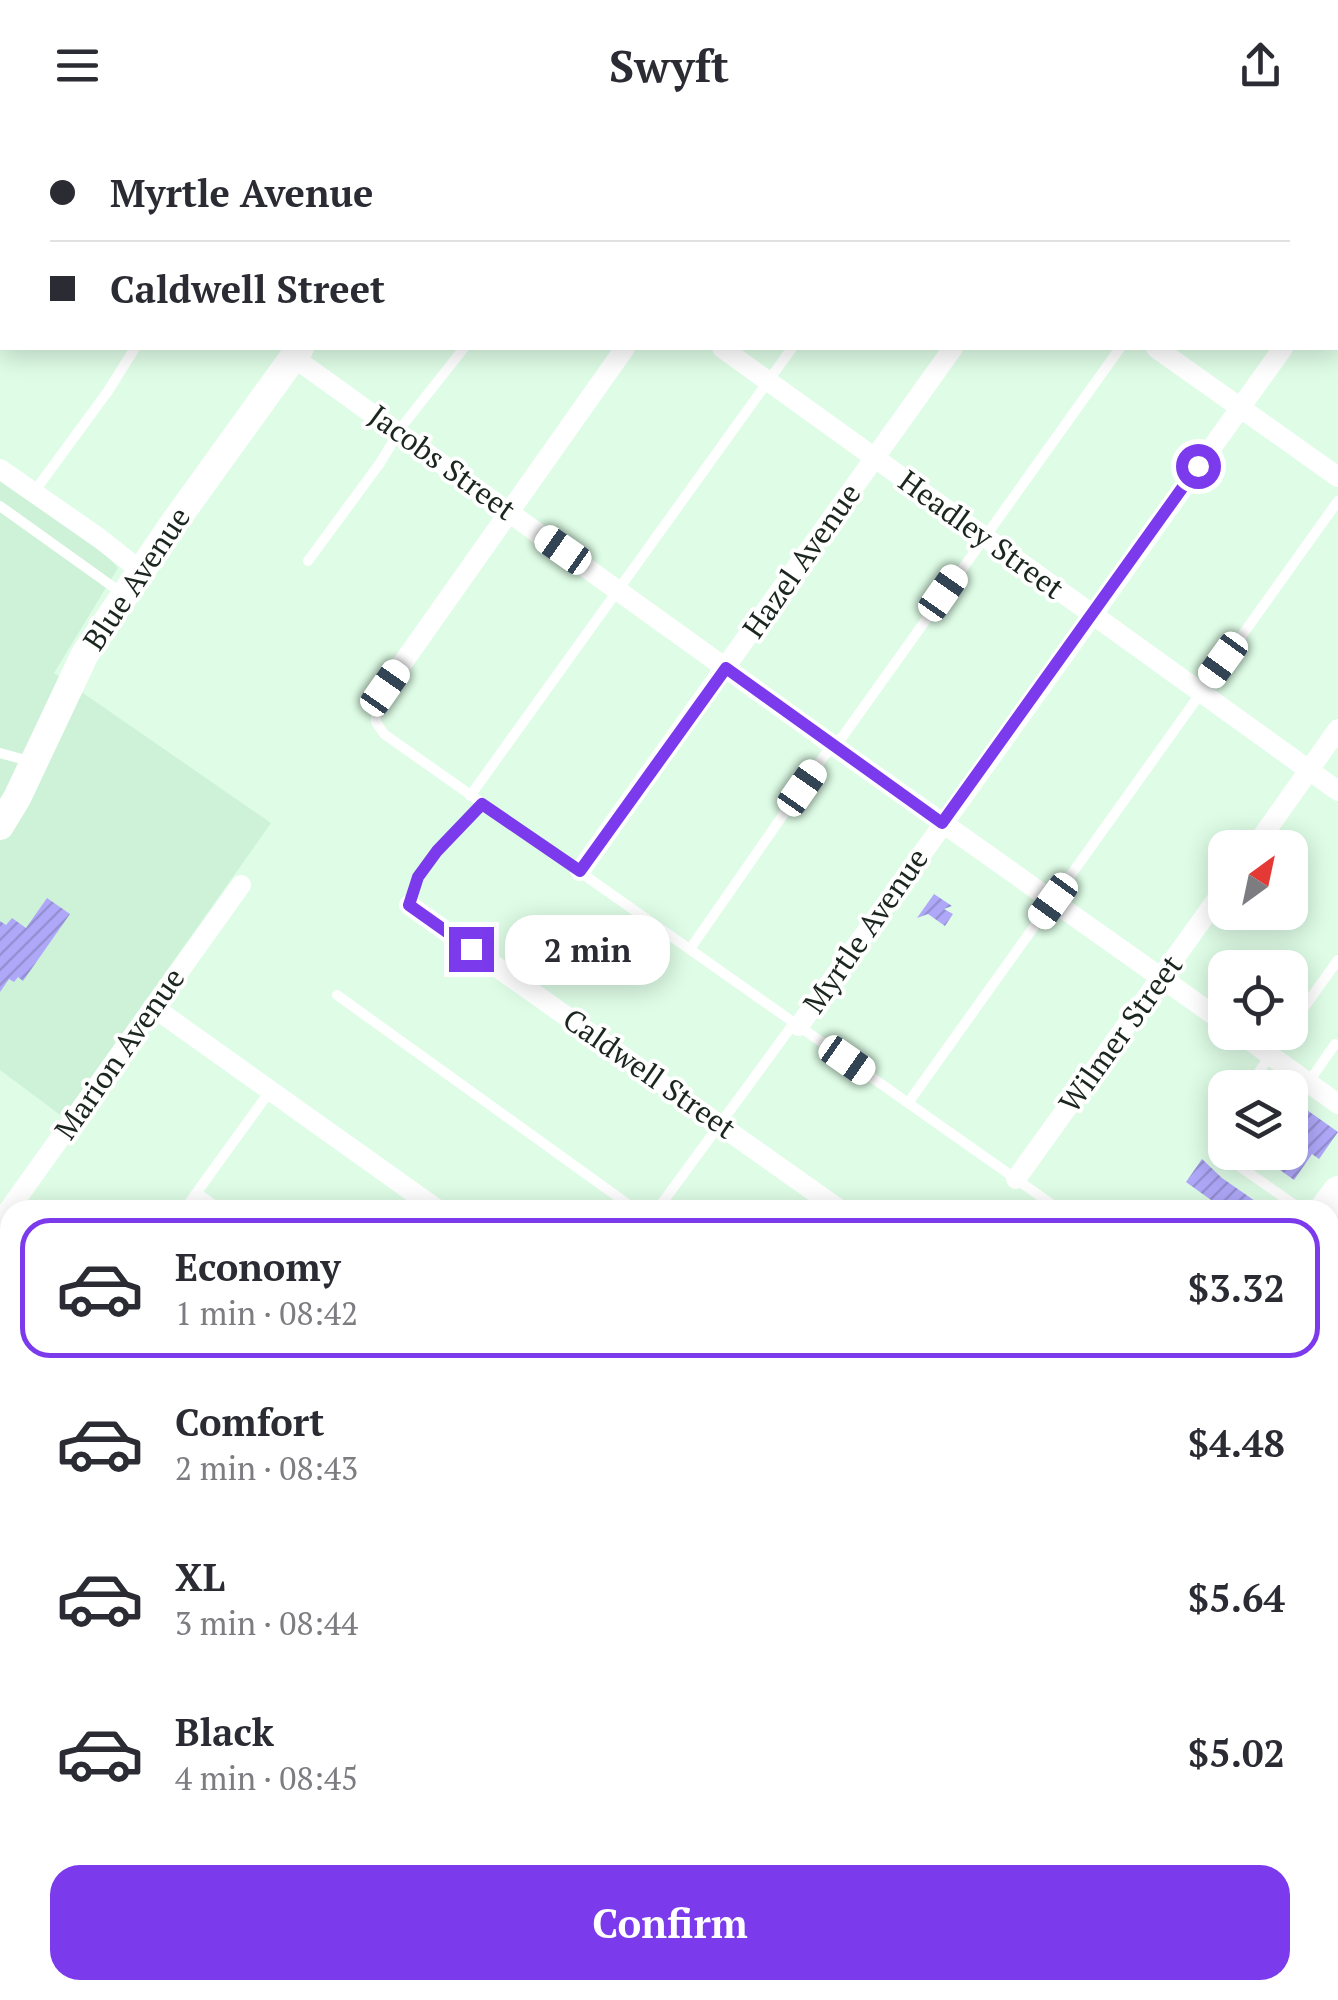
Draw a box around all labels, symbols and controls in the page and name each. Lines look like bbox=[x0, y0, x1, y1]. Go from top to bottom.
text: Swyft bbox=[609, 35, 729, 95]
icon: menu bbox=[50, 38, 105, 93]
icon: share bbox=[1233, 38, 1288, 93]
text: Myrtle Avenue bbox=[110, 168, 374, 218]
text: Caldwell Street bbox=[110, 264, 385, 314]
street label: Jacobs Street bbox=[361, 395, 524, 529]
route start bbox=[1176, 444, 1221, 489]
street label: Headley Street bbox=[891, 461, 1072, 608]
street label: Hazel Avenue bbox=[733, 475, 869, 646]
street label: Blue Avenue bbox=[74, 499, 199, 658]
car bbox=[530, 521, 596, 579]
car bbox=[914, 560, 972, 626]
car bbox=[1193, 627, 1253, 693]
car bbox=[356, 655, 414, 721]
car bbox=[773, 755, 831, 821]
north arrow bbox=[1208, 830, 1308, 930]
map controls bbox=[1208, 830, 1308, 1170]
street label: Myrtle Avenue bbox=[793, 840, 937, 1021]
car bbox=[1023, 868, 1083, 934]
callout: 2 min bbox=[506, 914, 671, 984]
route end bbox=[449, 927, 494, 972]
text: 2 min bbox=[544, 929, 631, 971]
street label: Wilmer Street bbox=[1049, 946, 1191, 1120]
button: locate bbox=[1208, 950, 1308, 1050]
street label: Marion Avenue bbox=[45, 960, 193, 1147]
street label: Caldwell Street bbox=[555, 999, 744, 1148]
car bbox=[814, 1031, 880, 1089]
button: layers bbox=[1208, 1070, 1308, 1170]
text: Economy bbox=[175, 1242, 341, 1292]
icon: car bbox=[55, 1243, 145, 1333]
text: $3.32 bbox=[1188, 1263, 1285, 1313]
text: 1 min · 08:42 bbox=[175, 1292, 358, 1334]
text: Comfort bbox=[175, 1397, 324, 1447]
icon: car bbox=[55, 1398, 145, 1488]
text: $4.48 bbox=[1188, 1418, 1285, 1468]
text: 2 min · 08:43 bbox=[175, 1447, 358, 1489]
text: XL bbox=[175, 1552, 225, 1602]
icon: car bbox=[55, 1553, 145, 1643]
text: $5.64 bbox=[1188, 1573, 1285, 1623]
text: 3 min · 08:44 bbox=[175, 1602, 358, 1644]
text: Black bbox=[175, 1707, 274, 1757]
icon: car bbox=[55, 1708, 145, 1798]
text: $5.02 bbox=[1188, 1728, 1285, 1778]
text: 4 min · 08:45 bbox=[175, 1757, 358, 1799]
button: Confirm bbox=[50, 1865, 1290, 1980]

